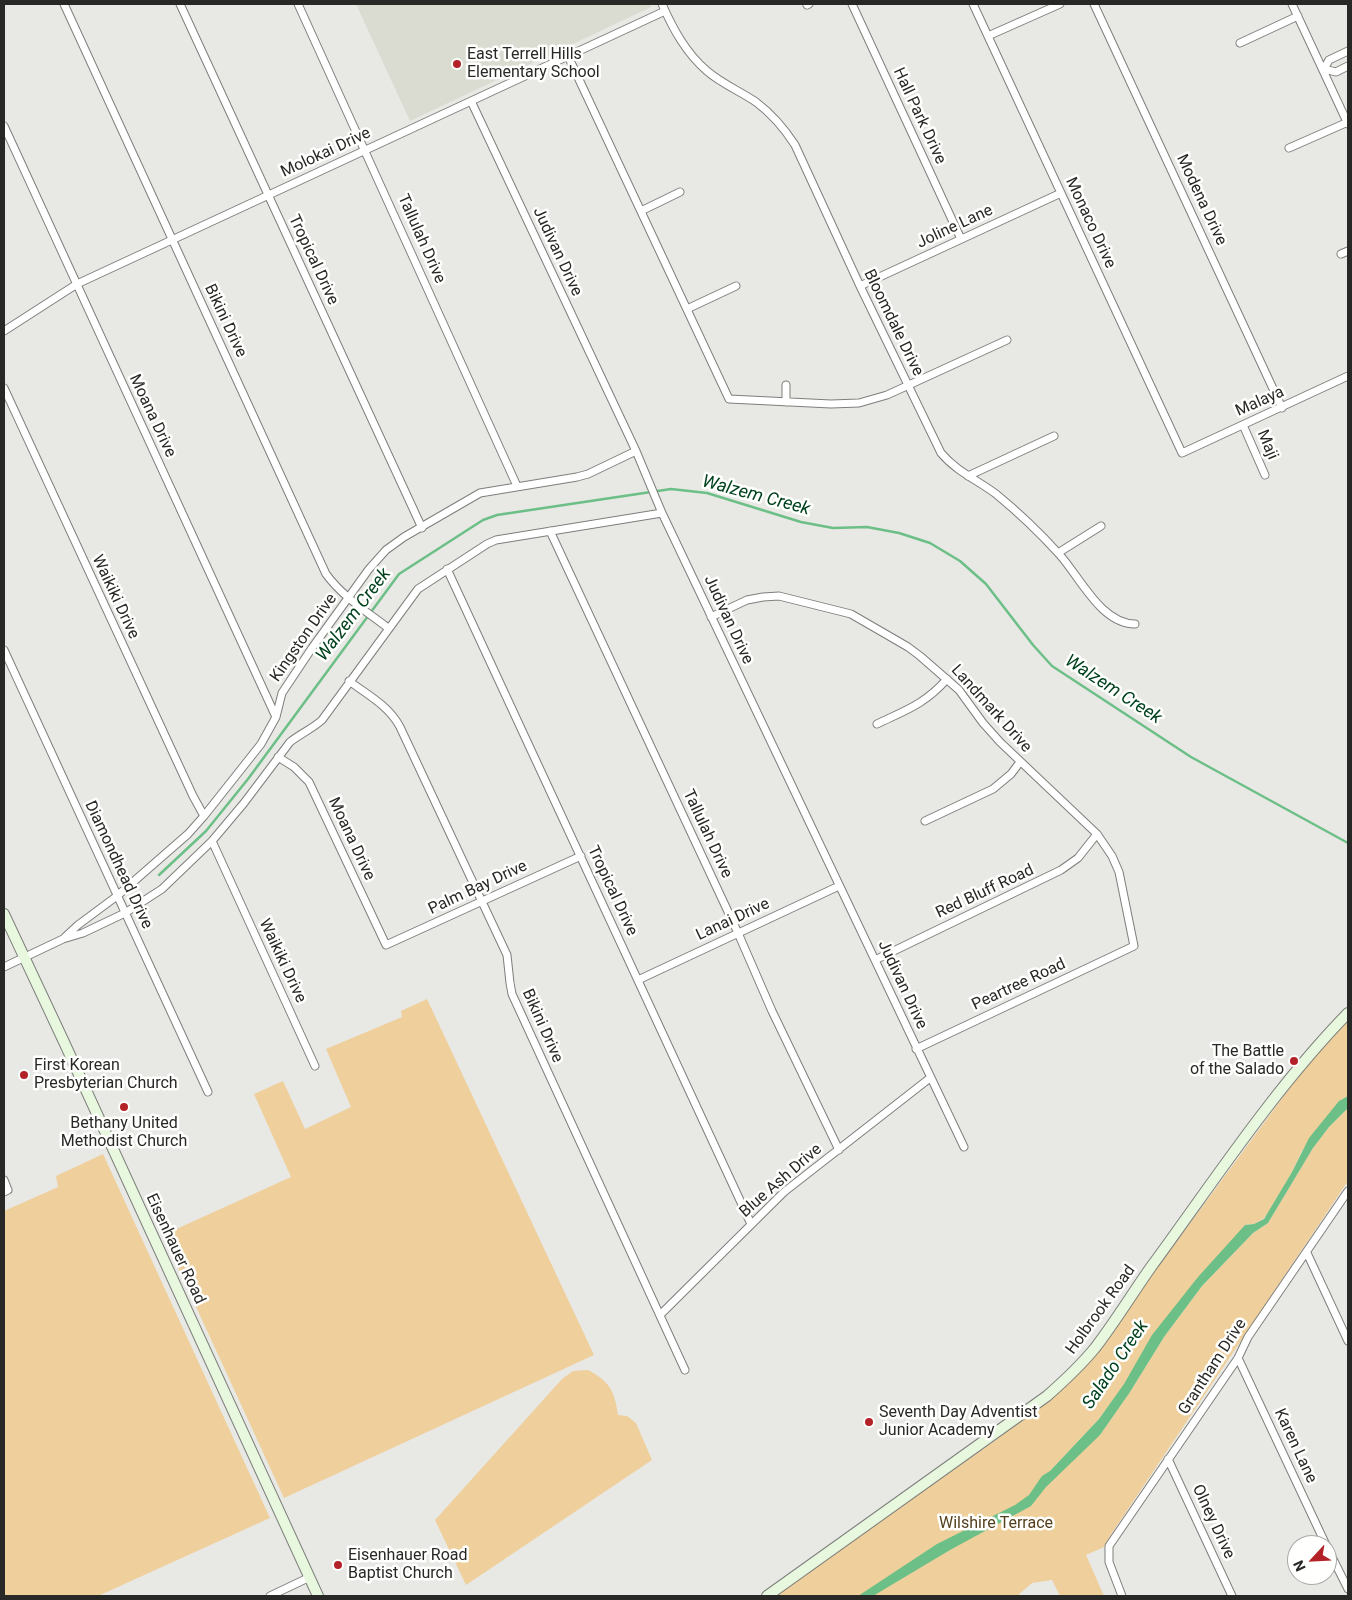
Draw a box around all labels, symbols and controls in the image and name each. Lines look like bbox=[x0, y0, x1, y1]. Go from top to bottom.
place label: East Terrell Hills Elementary School bbox=[467, 45, 600, 83]
marker: East Terrell Hills Elementary School bbox=[451, 58, 463, 70]
street label: Hall Park Drive bbox=[888, 65, 950, 167]
street label: Molokai Drive bbox=[278, 124, 374, 182]
street label: Modena Drive bbox=[1172, 152, 1230, 248]
street label: Monaco Drive bbox=[1061, 175, 1119, 271]
street label: Tallulah Drive bbox=[393, 192, 449, 286]
street label: Joline Lane bbox=[914, 201, 996, 253]
street label: Judivan Drive bbox=[528, 205, 586, 299]
street label: Tropical Drive bbox=[284, 212, 342, 308]
street label: Bloomdale Drive bbox=[859, 267, 927, 379]
street label: Bikini Drive bbox=[200, 281, 250, 361]
street label: Moana Drive bbox=[124, 371, 180, 461]
street label: Malaya bbox=[1233, 383, 1287, 421]
street label: Maji bbox=[1252, 427, 1282, 463]
water label: Walzem Creek bbox=[700, 471, 812, 521]
street label: Waikiki Drive bbox=[87, 552, 143, 642]
water label: Walzem Creek bbox=[312, 564, 396, 666]
street label: Judivan Drive bbox=[699, 573, 757, 667]
street label: Kingston Drive bbox=[267, 590, 341, 686]
water label: Walzem Creek bbox=[1061, 651, 1165, 729]
street label: Landmark Drive bbox=[947, 661, 1035, 757]
street label: Tallulah Drive bbox=[678, 787, 736, 881]
street label: Moana Drive bbox=[323, 794, 379, 884]
street label: Diamondhead Drive bbox=[80, 798, 156, 932]
street label: Tropical Drive bbox=[583, 843, 641, 939]
street label: Palm Bay Drive bbox=[426, 857, 530, 919]
street label: Red Bluff Road bbox=[933, 861, 1037, 923]
street label: Lanai Drive bbox=[693, 895, 773, 945]
street label: Waikiki Drive bbox=[254, 916, 310, 1006]
street label: Judivan Drive bbox=[873, 938, 931, 1032]
street label: Peartree Road bbox=[969, 955, 1069, 1015]
street label: Bikini Drive bbox=[517, 986, 567, 1066]
place label: The Battle of the Salado bbox=[1190, 1042, 1284, 1080]
marker: The Battle of the Salado bbox=[1288, 1055, 1300, 1067]
place label: First Korean Presbyterian Church bbox=[34, 1056, 178, 1094]
marker: First Korean Presbyterian Church bbox=[18, 1069, 30, 1081]
marker: Bethany United Methodist Church bbox=[118, 1101, 130, 1113]
place label: Bethany United Methodist Church bbox=[61, 1114, 187, 1152]
street label: Blue Ash Drive bbox=[736, 1140, 826, 1222]
street label: Eisenhauer Road bbox=[141, 1191, 209, 1307]
street label: Holbrook Road bbox=[1062, 1262, 1140, 1358]
street label: Grantham Drive bbox=[1175, 1316, 1251, 1418]
water label: Salado Creek bbox=[1078, 1317, 1154, 1413]
place label: Seventh Day Adventist Junior Academy bbox=[879, 1403, 1038, 1441]
street label: Karen Lane bbox=[1269, 1406, 1321, 1486]
marker: Seventh Day Adventist Junior Academy bbox=[863, 1416, 875, 1428]
street label: Olney Drive bbox=[1187, 1482, 1239, 1562]
park label: Wilshire Terrace bbox=[939, 1514, 1053, 1534]
north arrow bbox=[1287, 1535, 1337, 1585]
place label: Eisenhauer Road Baptist Church bbox=[348, 1546, 467, 1584]
text: N bbox=[1290, 1558, 1309, 1574]
marker: Eisenhauer Road Baptist Church bbox=[332, 1559, 344, 1571]

